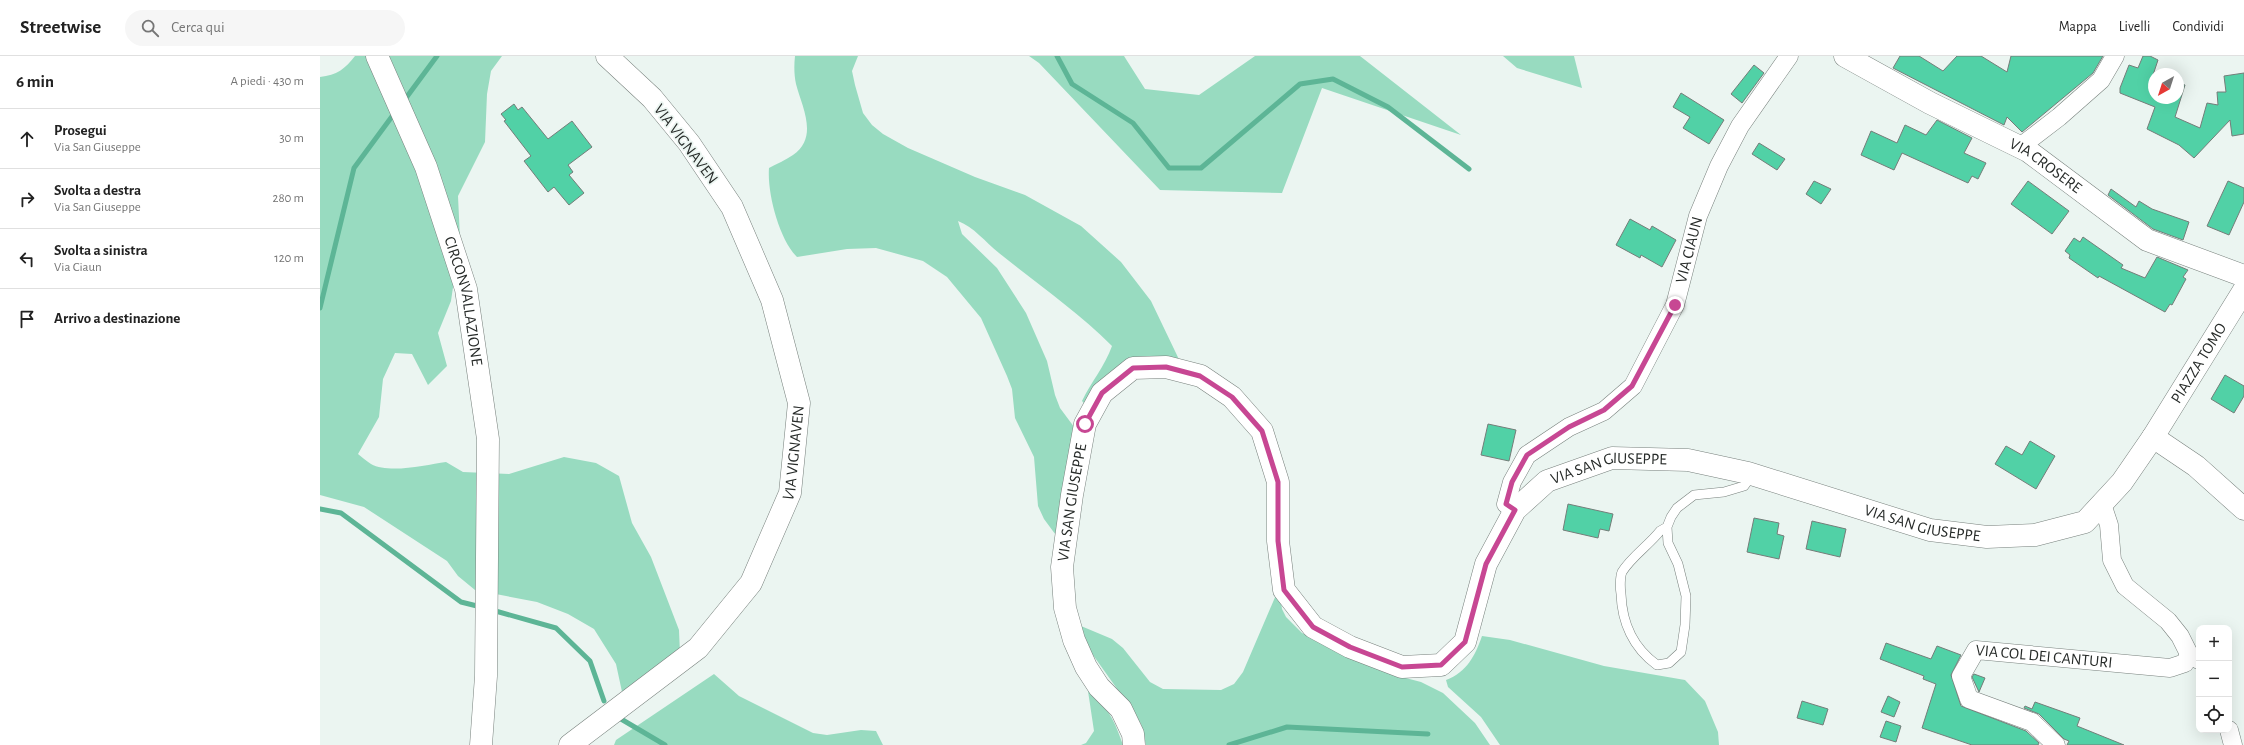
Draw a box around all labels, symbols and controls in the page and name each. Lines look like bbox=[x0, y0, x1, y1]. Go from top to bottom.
search box bbox=[125, 10, 405, 46]
icon: search bbox=[139, 17, 161, 39]
text: Streetwise bbox=[20, 18, 101, 37]
text: Cerca qui bbox=[171, 20, 225, 35]
text: Mappa bbox=[2059, 20, 2097, 34]
text: Livelli bbox=[2119, 20, 2150, 34]
text: Condividi bbox=[2172, 20, 2224, 34]
north arrow bbox=[2148, 68, 2184, 104]
text: 6 min bbox=[16, 73, 54, 90]
text: A piedi · 430 m bbox=[230, 75, 304, 88]
street label: VIA VIGNAVEN bbox=[651, 101, 721, 187]
text: Prosegui bbox=[54, 123, 107, 138]
icon: ahead bbox=[16, 128, 38, 150]
text: 30 m bbox=[279, 132, 304, 145]
street label: VIA CROSERE bbox=[2007, 135, 2085, 196]
text: Via San Giuseppe bbox=[54, 141, 141, 154]
text: Svolta a destra bbox=[54, 183, 141, 198]
icon: right bbox=[16, 188, 38, 210]
text: 280 m bbox=[273, 192, 304, 205]
text: Via San Giuseppe bbox=[54, 201, 141, 214]
street label: VIA CIAUN bbox=[1673, 215, 1705, 285]
street label: CIRCONVALLAZIONE bbox=[441, 234, 485, 367]
text: Svolta a sinistra bbox=[54, 243, 148, 258]
icon: left bbox=[16, 248, 38, 270]
text: 120 m bbox=[274, 252, 304, 265]
text: Via Ciaun bbox=[54, 261, 102, 274]
route end bbox=[1666, 296, 1684, 314]
icon: arrive bbox=[16, 308, 38, 330]
text: Arrivo a destinazione bbox=[54, 311, 180, 326]
street label: PIAZZA TOMO bbox=[2168, 320, 2229, 406]
street label: VIA VIGNAVEN bbox=[780, 404, 807, 503]
route start bbox=[1076, 415, 1094, 433]
street label: VIA SAN GIUSEPPE bbox=[1055, 442, 1089, 562]
street label: VIA SAN GIUSEPPE bbox=[1549, 450, 1667, 487]
street label: VIA SAN GIUSEPPE bbox=[1862, 502, 1982, 544]
map controls bbox=[2196, 625, 2232, 733]
button: + bbox=[2196, 625, 2232, 661]
street label: VIA COL DEI CANTURI bbox=[1975, 642, 2113, 671]
button: − bbox=[2196, 661, 2232, 697]
button: locate bbox=[2196, 697, 2232, 733]

